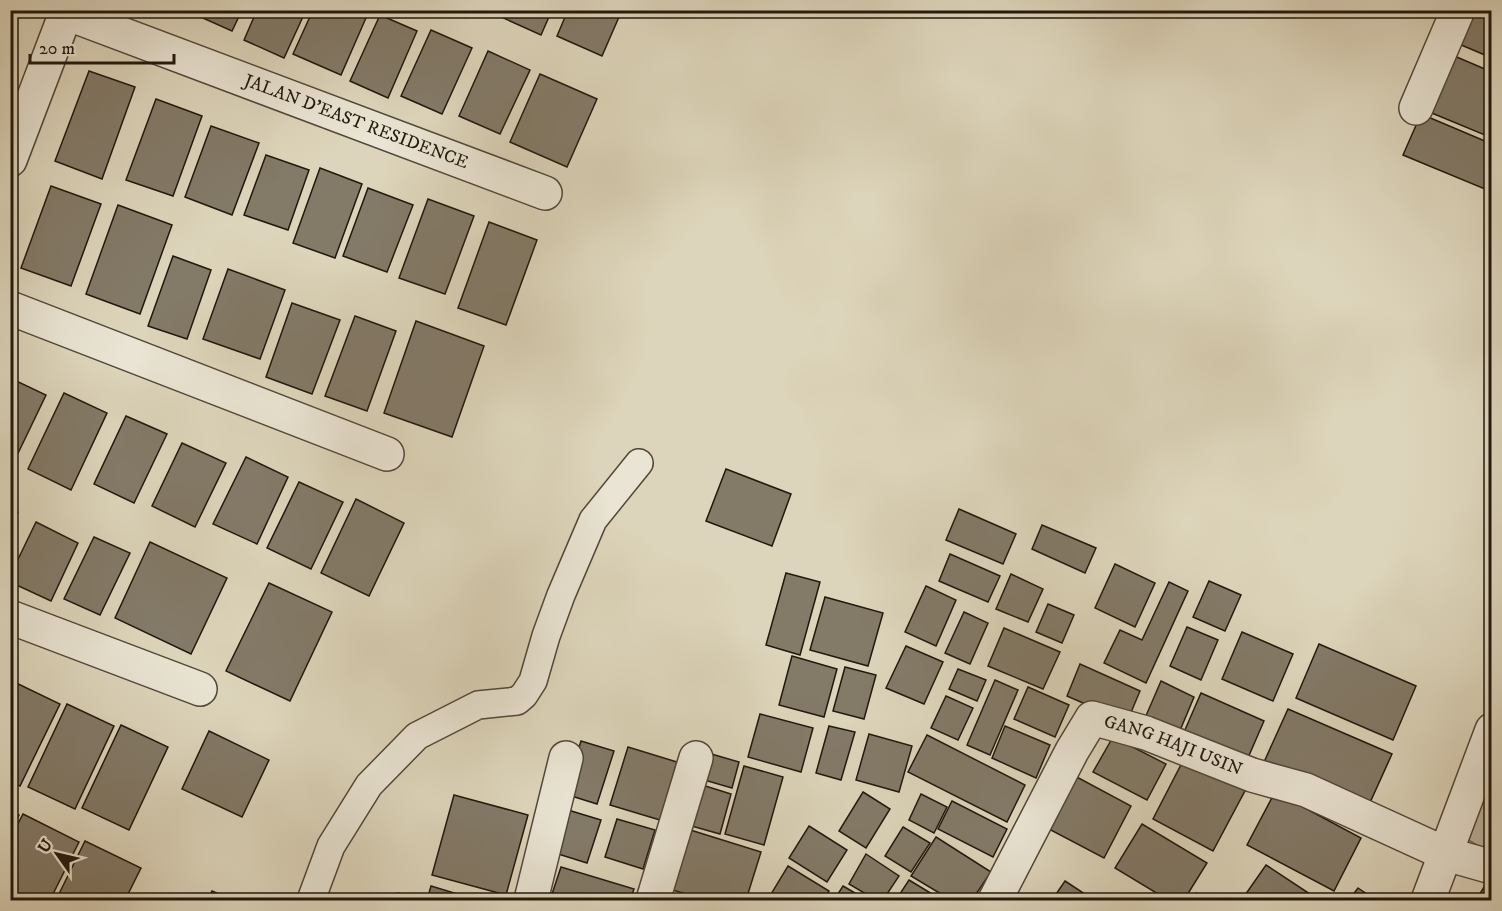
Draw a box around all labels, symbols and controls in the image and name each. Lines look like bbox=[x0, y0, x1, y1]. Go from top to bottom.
scale bar bbox=[30, 27, 174, 65]
text: 20 m bbox=[39, 38, 75, 60]
street label: JALAN D'EAST RESIDENCE bbox=[239, 69, 472, 174]
street label: GANG HAJI USIN bbox=[1101, 711, 1245, 781]
north arrow bbox=[27, 824, 87, 884]
text: U bbox=[34, 835, 57, 857]

